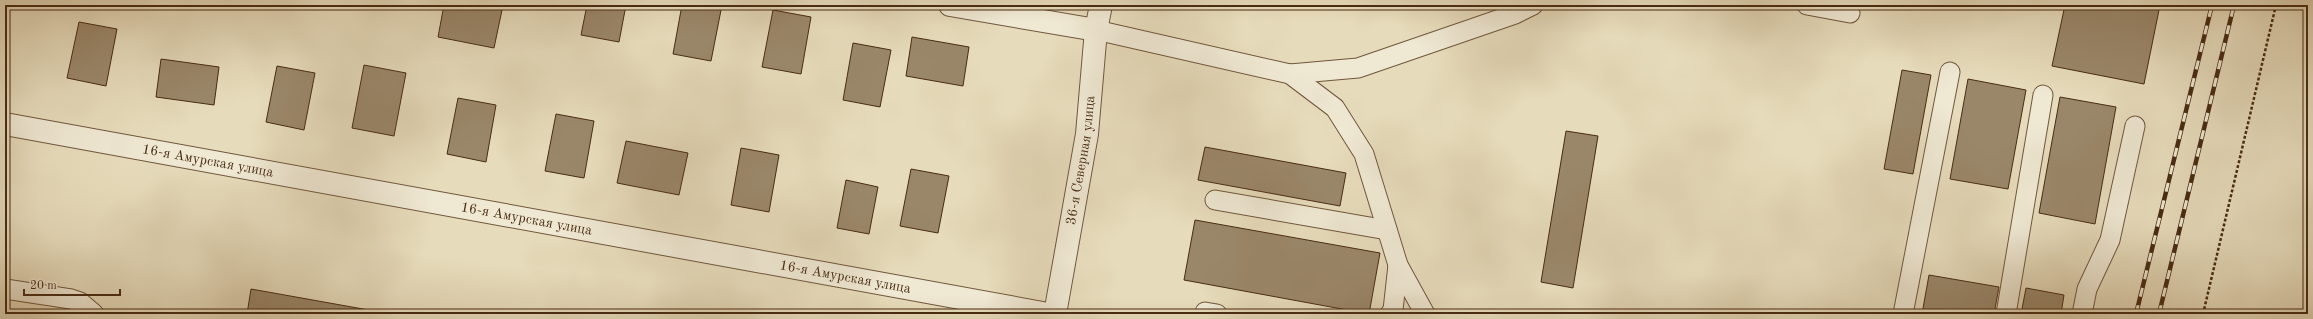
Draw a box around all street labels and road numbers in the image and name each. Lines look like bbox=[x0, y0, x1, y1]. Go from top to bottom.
street label: 36-я Северная улица bbox=[1064, 95, 1097, 226]
street label: 16-я Амурская улица bbox=[141, 142, 275, 180]
street label: 16-я Амурская улица bbox=[460, 200, 593, 238]
street label: 16-я Амурская улица bbox=[778, 258, 912, 296]

